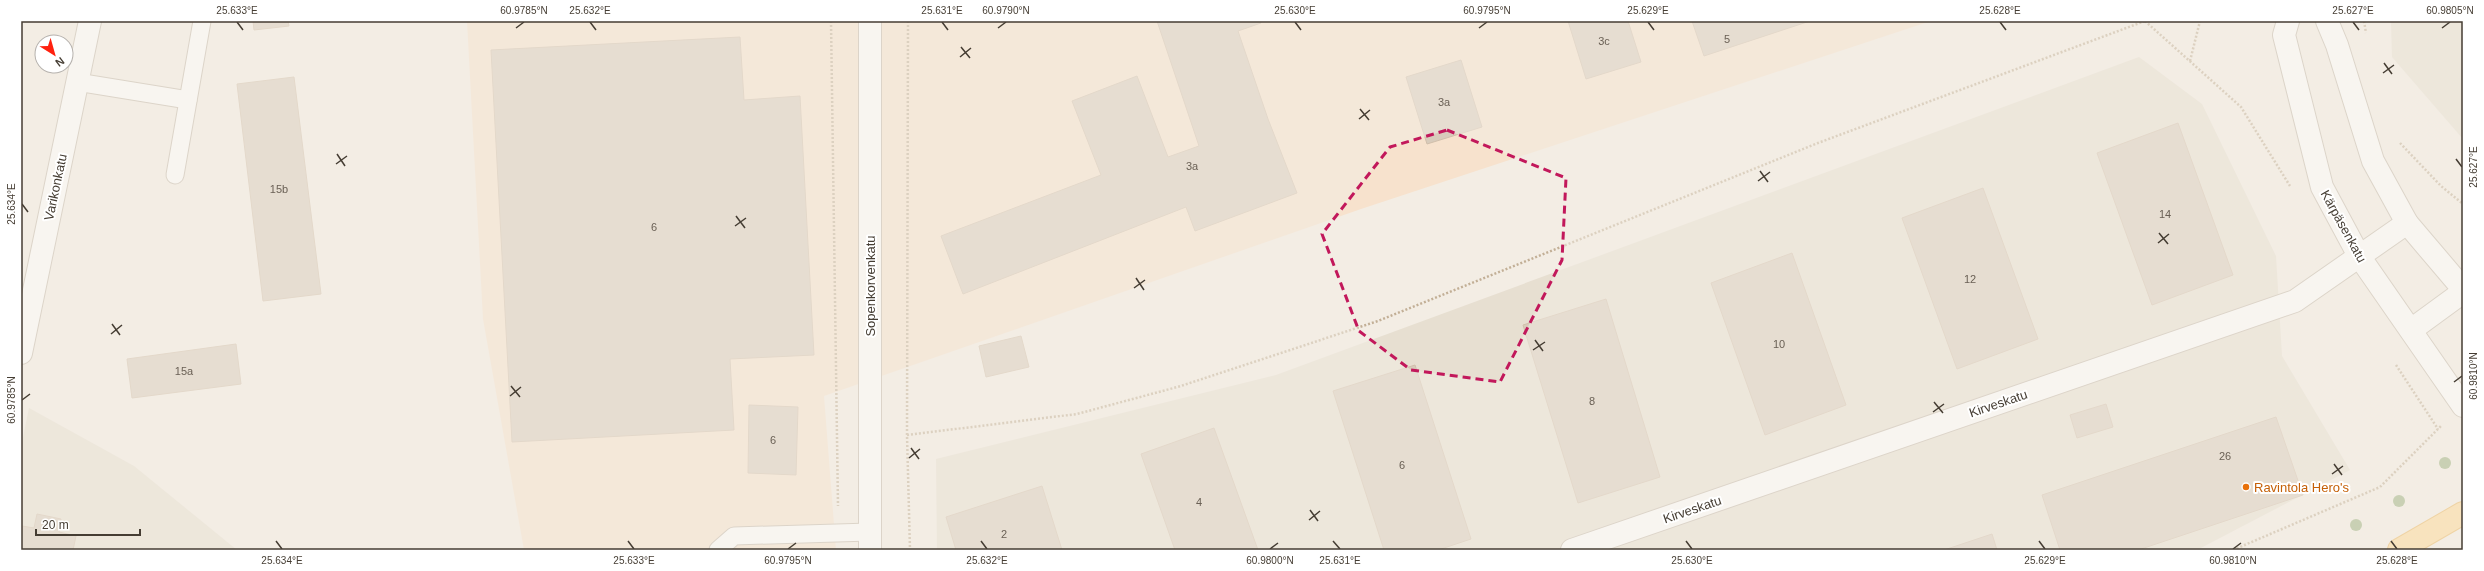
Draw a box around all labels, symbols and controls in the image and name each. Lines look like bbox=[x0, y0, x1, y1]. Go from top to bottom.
text: 25.633°E bbox=[216, 5, 258, 16]
text: 60.9785°N bbox=[500, 5, 548, 16]
text: 25.632°E bbox=[569, 5, 611, 16]
text: 25.631°E bbox=[921, 5, 963, 16]
text: 60.9790°N bbox=[982, 5, 1030, 16]
text: 25.630°E bbox=[1274, 5, 1316, 16]
text: 60.9795°N bbox=[1463, 5, 1511, 16]
text: 25.629°E bbox=[1627, 5, 1669, 16]
text: 25.628°E bbox=[1979, 5, 2021, 16]
text: 25.627°E bbox=[2332, 5, 2374, 16]
text: 60.9805°N bbox=[2426, 5, 2474, 16]
house number: 5 bbox=[1724, 33, 1730, 45]
north arrow bbox=[34, 34, 74, 74]
house number: 3c bbox=[1598, 35, 1610, 47]
text: N bbox=[53, 55, 67, 69]
house number: 3a bbox=[1438, 96, 1451, 108]
text: 25.627°E bbox=[2468, 146, 2479, 188]
street label: Varikonkatu bbox=[41, 152, 70, 222]
house number: 3a bbox=[1186, 160, 1199, 172]
text: 25.634°E bbox=[6, 183, 17, 225]
house number: 15b bbox=[270, 183, 288, 195]
street label: Kärpäsenkatu bbox=[2318, 188, 2370, 265]
house number: 14 bbox=[2159, 208, 2171, 220]
house number: 6 bbox=[651, 221, 657, 233]
street label: Sopenkorvenkatu bbox=[863, 235, 878, 337]
house number: 12 bbox=[1964, 273, 1976, 285]
house number: 10 bbox=[1773, 338, 1785, 350]
text: 60.9810°N bbox=[2468, 352, 2479, 400]
house number: 15a bbox=[175, 365, 194, 377]
text: 60.9785°N bbox=[6, 376, 17, 424]
street label: Kirveskatu bbox=[1967, 386, 2029, 420]
house number: 8 bbox=[1589, 395, 1595, 407]
house number: 6 bbox=[770, 434, 776, 446]
house number: 26 bbox=[2219, 450, 2231, 462]
house number: 6 bbox=[1399, 459, 1405, 471]
place label: Ravintola Hero's bbox=[2254, 480, 2349, 495]
marker: Ravintola Hero's bbox=[2241, 482, 2251, 492]
street label: Kirveskatu bbox=[1661, 492, 1723, 526]
house number: 4 bbox=[1196, 496, 1202, 508]
scale bar bbox=[36, 511, 140, 537]
text: 20 m bbox=[42, 518, 69, 532]
house number: 2 bbox=[1001, 528, 1007, 540]
text: 25.634°E bbox=[261, 555, 303, 566]
text: 25.633°E bbox=[613, 555, 655, 566]
text: 60.9795°N bbox=[764, 555, 812, 566]
text: 25.632°E bbox=[966, 555, 1008, 566]
text: 60.9800°N bbox=[1246, 555, 1294, 566]
text: 25.631°E bbox=[1319, 555, 1361, 566]
text: 25.630°E bbox=[1671, 555, 1713, 566]
text: 25.629°E bbox=[2024, 555, 2066, 566]
text: 60.9810°N bbox=[2209, 555, 2257, 566]
text: 25.628°E bbox=[2376, 555, 2418, 566]

